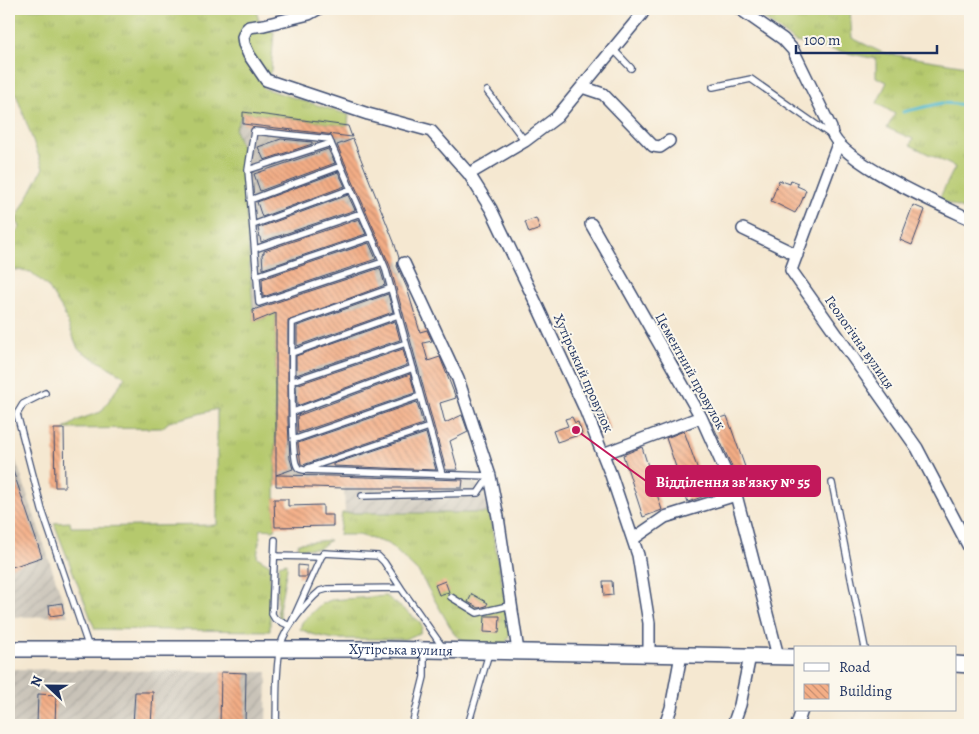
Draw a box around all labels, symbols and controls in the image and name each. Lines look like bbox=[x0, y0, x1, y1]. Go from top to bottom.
scale bar bbox=[796, 22, 938, 54]
text: 100 m bbox=[804, 30, 841, 50]
street label: Геологічна вулиця bbox=[820, 292, 899, 393]
street label: Цементний провулок bbox=[651, 310, 731, 433]
street label: Хутірський провулок bbox=[549, 311, 618, 436]
callout: Відділення зв'язку № 55 bbox=[646, 466, 820, 496]
text: Відділення зв'язку № 55 bbox=[656, 472, 810, 492]
street label: Хутірська вулиця bbox=[349, 640, 453, 660]
legend bbox=[794, 646, 956, 712]
text: Road bbox=[839, 657, 871, 677]
north arrow bbox=[22, 662, 72, 712]
text: N bbox=[26, 673, 47, 690]
text: Building bbox=[839, 681, 892, 701]

